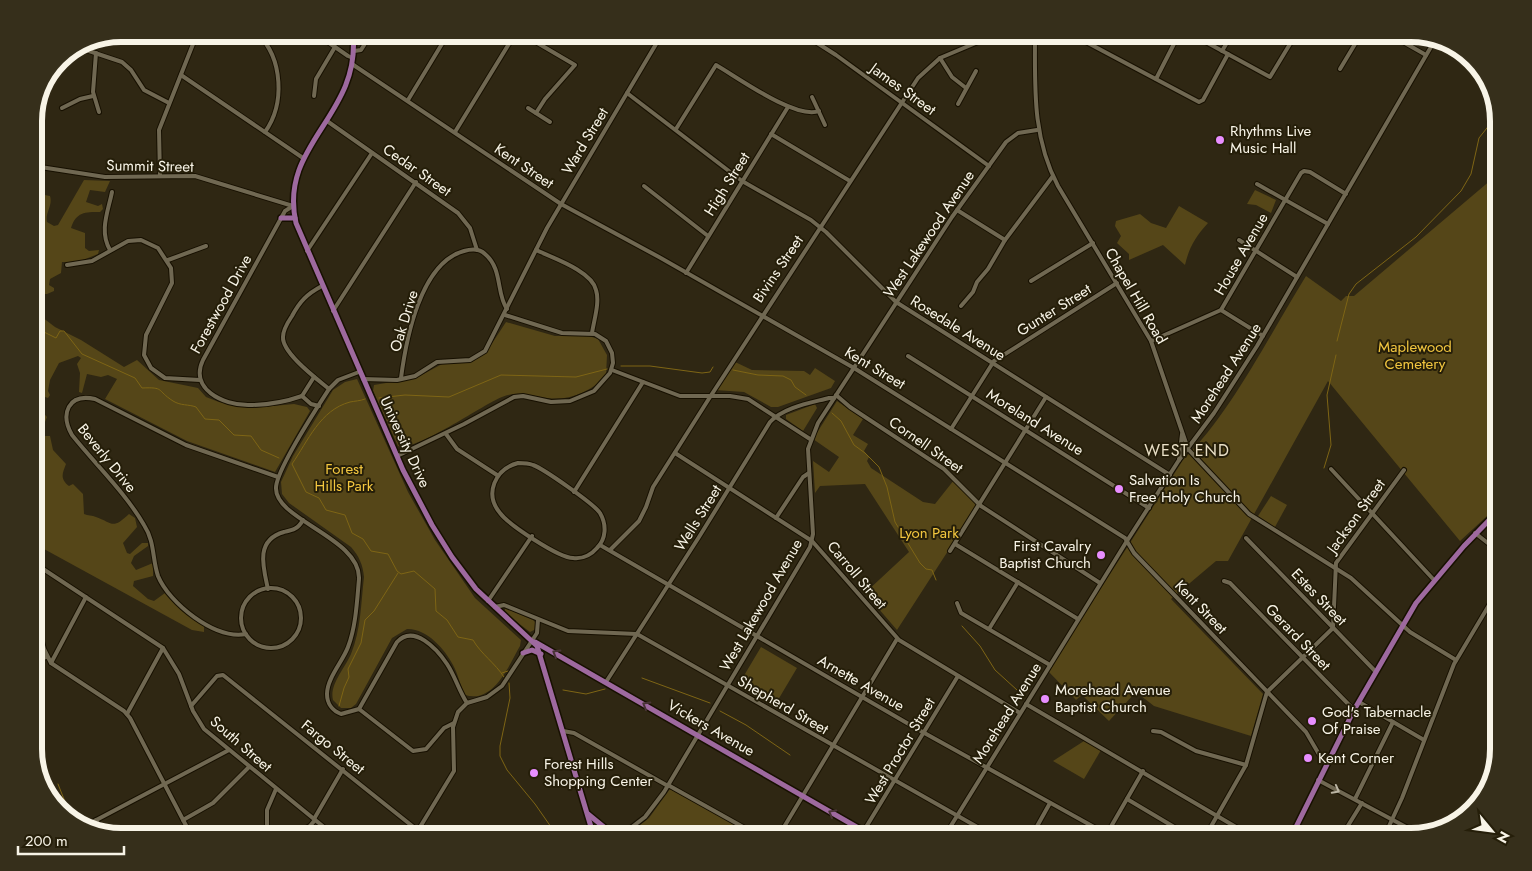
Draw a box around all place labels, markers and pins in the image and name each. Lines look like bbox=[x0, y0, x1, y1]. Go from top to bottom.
place label: Rhythms Live Music Hall bbox=[1230, 120, 1312, 159]
marker: Rhythms Live Music Hall bbox=[1214, 134, 1226, 146]
place label: Salvation Is Free Holy Church bbox=[1129, 469, 1241, 508]
marker: Salvation Is Free Holy Church bbox=[1113, 483, 1125, 495]
place label: First Cavalry Baptist Church bbox=[999, 535, 1091, 574]
marker: First Cavalry Baptist Church bbox=[1095, 549, 1107, 561]
place label: Morehead Avenue Baptist Church bbox=[1055, 679, 1171, 718]
marker: Morehead Avenue Baptist Church bbox=[1039, 693, 1051, 705]
place label: God's Tabernacle Of Praise bbox=[1322, 701, 1432, 740]
marker: God's Tabernacle Of Praise bbox=[1306, 715, 1318, 727]
place label: Kent Corner bbox=[1318, 747, 1395, 769]
marker: Kent Corner bbox=[1302, 752, 1314, 764]
place label: Forest Hills Shopping Center bbox=[544, 753, 653, 792]
marker: Forest Hills Shopping Center bbox=[528, 767, 540, 779]

